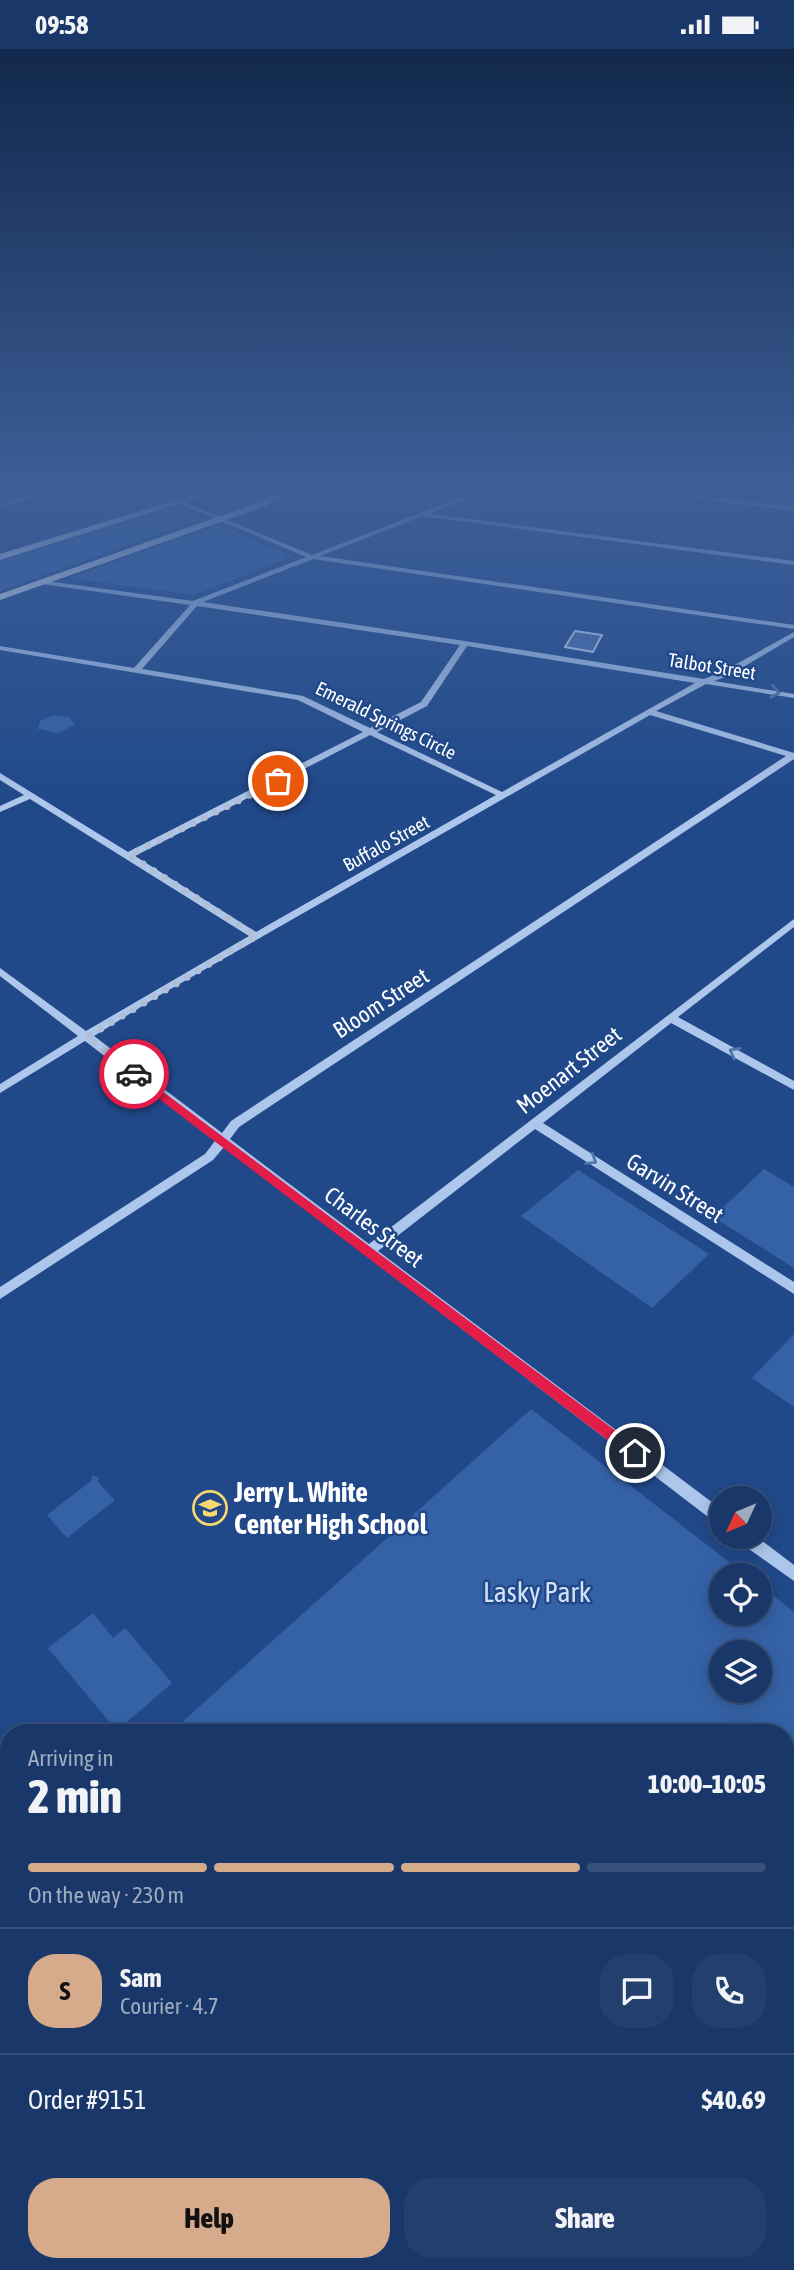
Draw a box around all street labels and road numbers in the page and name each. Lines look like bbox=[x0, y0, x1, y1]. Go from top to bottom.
street label: Talbot Street bbox=[667, 648, 757, 684]
street label: Emerald Springs Circle bbox=[312, 676, 460, 764]
street label: Buffalo Street bbox=[339, 810, 433, 876]
street label: Bloom Street bbox=[328, 963, 434, 1043]
street label: Moenart Street bbox=[512, 1021, 626, 1119]
street label: Garvin Street bbox=[622, 1148, 728, 1228]
street label: Charles Street bbox=[319, 1181, 429, 1273]

